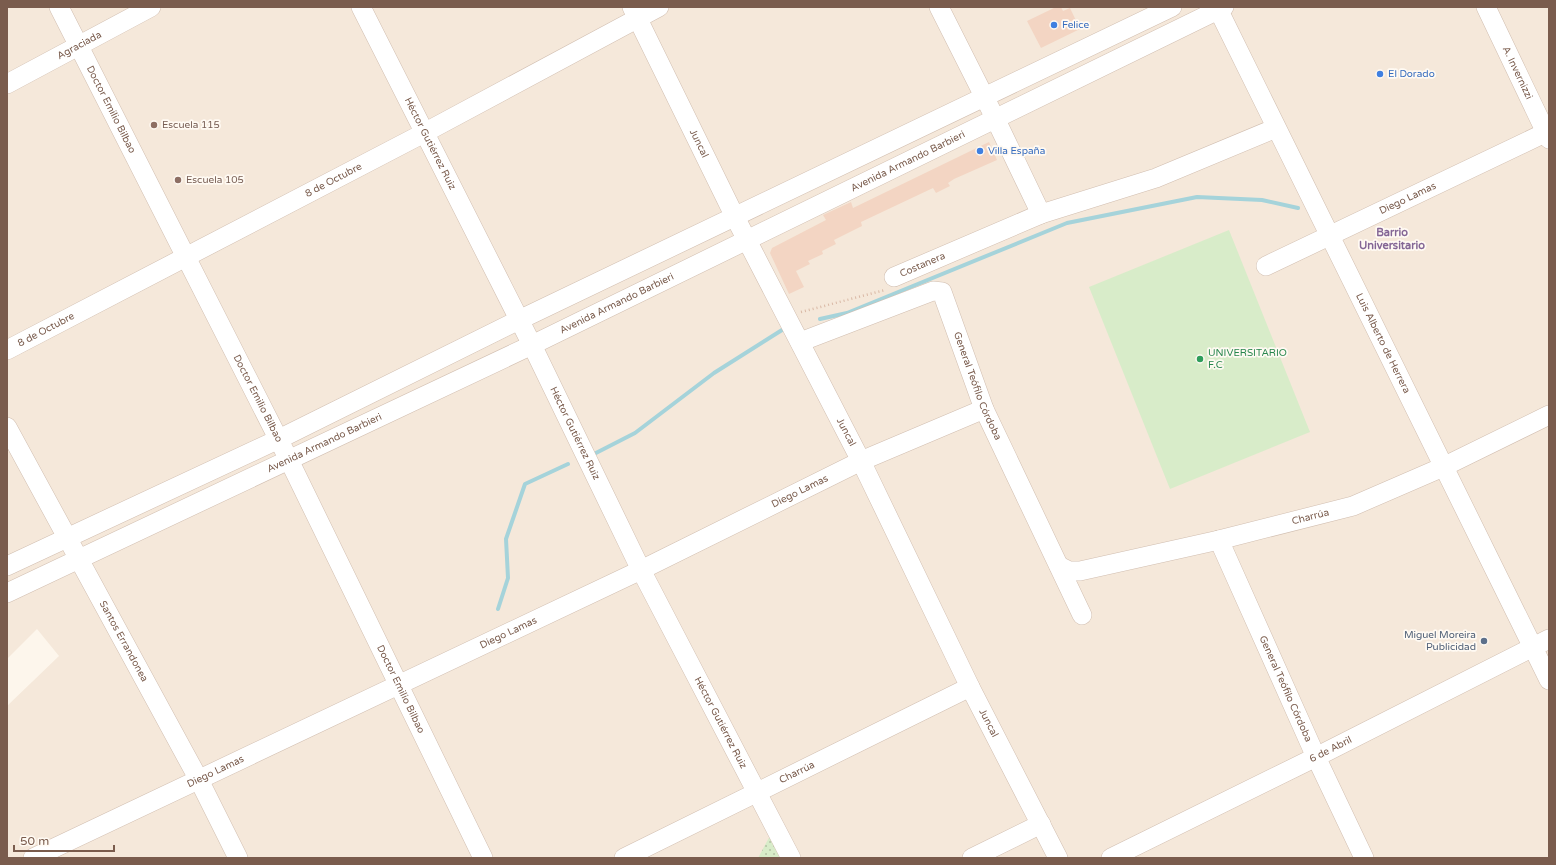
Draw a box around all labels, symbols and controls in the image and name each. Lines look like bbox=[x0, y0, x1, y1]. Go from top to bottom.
place label: Felice bbox=[1062, 19, 1090, 31]
marker: Felice bbox=[1049, 20, 1059, 30]
street label: Agraciada bbox=[55, 29, 104, 62]
street label: A. Invernizzi bbox=[1500, 44, 1535, 101]
street label: Doctor Emilio Bilbao bbox=[84, 64, 138, 155]
place label: El Dorado bbox=[1388, 68, 1435, 80]
marker: El Dorado bbox=[1375, 69, 1385, 79]
street label: Héctor Gutiérrez Ruiz bbox=[402, 95, 458, 192]
place label: Escuela 115 bbox=[162, 119, 220, 131]
marker: Escuela 115 bbox=[149, 120, 159, 130]
street label: Juncal bbox=[687, 127, 711, 160]
street label: Avenida Armando Barbieri bbox=[849, 128, 967, 194]
place label: Villa España bbox=[988, 145, 1045, 157]
marker: Villa España bbox=[975, 146, 985, 156]
street label: 8 de Octubre bbox=[303, 160, 364, 200]
place label: Escuela 105 bbox=[186, 174, 244, 186]
marker: Escuela 105 bbox=[173, 175, 183, 185]
street label: Diego Lamas bbox=[1377, 180, 1438, 217]
district label: Barrio Universitario bbox=[1359, 226, 1425, 252]
street label: Costanera bbox=[898, 250, 947, 280]
street label: Avenida Armando Barbieri bbox=[558, 271, 676, 337]
street label: Luis Alberto de Herrera bbox=[1353, 291, 1413, 395]
street label: 8 de Octubre bbox=[16, 310, 77, 349]
street label: General Teófilo Córdoba bbox=[951, 330, 1004, 442]
place label: UNIVERSITARIO F.C bbox=[1208, 347, 1287, 371]
street label: Doctor Emilio Bilbao bbox=[231, 353, 285, 444]
marker: UNIVERSITARIO F.C bbox=[1195, 354, 1205, 364]
street label: Héctor Gutiérrez Ruiz bbox=[547, 385, 602, 482]
street label: Avenida Armando Barbieri bbox=[265, 411, 384, 475]
street label: Juncal bbox=[834, 416, 858, 448]
street label: Diego Lamas bbox=[770, 472, 830, 510]
street label: Charrúa bbox=[1291, 506, 1330, 527]
street label: Santos Errandonea bbox=[97, 599, 150, 684]
street label: Diego Lamas bbox=[478, 614, 539, 651]
place label: Miguel Moreira Publicidad bbox=[1404, 629, 1476, 653]
street label: General Teófilo Córdoba bbox=[1257, 634, 1315, 744]
marker: Miguel Moreira Publicidad bbox=[1479, 636, 1489, 646]
street label: Doctor Emilio Bilbao bbox=[374, 643, 427, 735]
street label: Héctor Gutiérrez Ruiz bbox=[692, 675, 749, 771]
street label: Juncal bbox=[976, 707, 1001, 739]
street label: 6 de Abril bbox=[1307, 734, 1354, 765]
street label: Diego Lamas bbox=[185, 753, 246, 790]
street label: Charrúa bbox=[777, 759, 817, 786]
scale bar bbox=[14, 827, 114, 853]
text: 50 m bbox=[20, 834, 49, 848]

